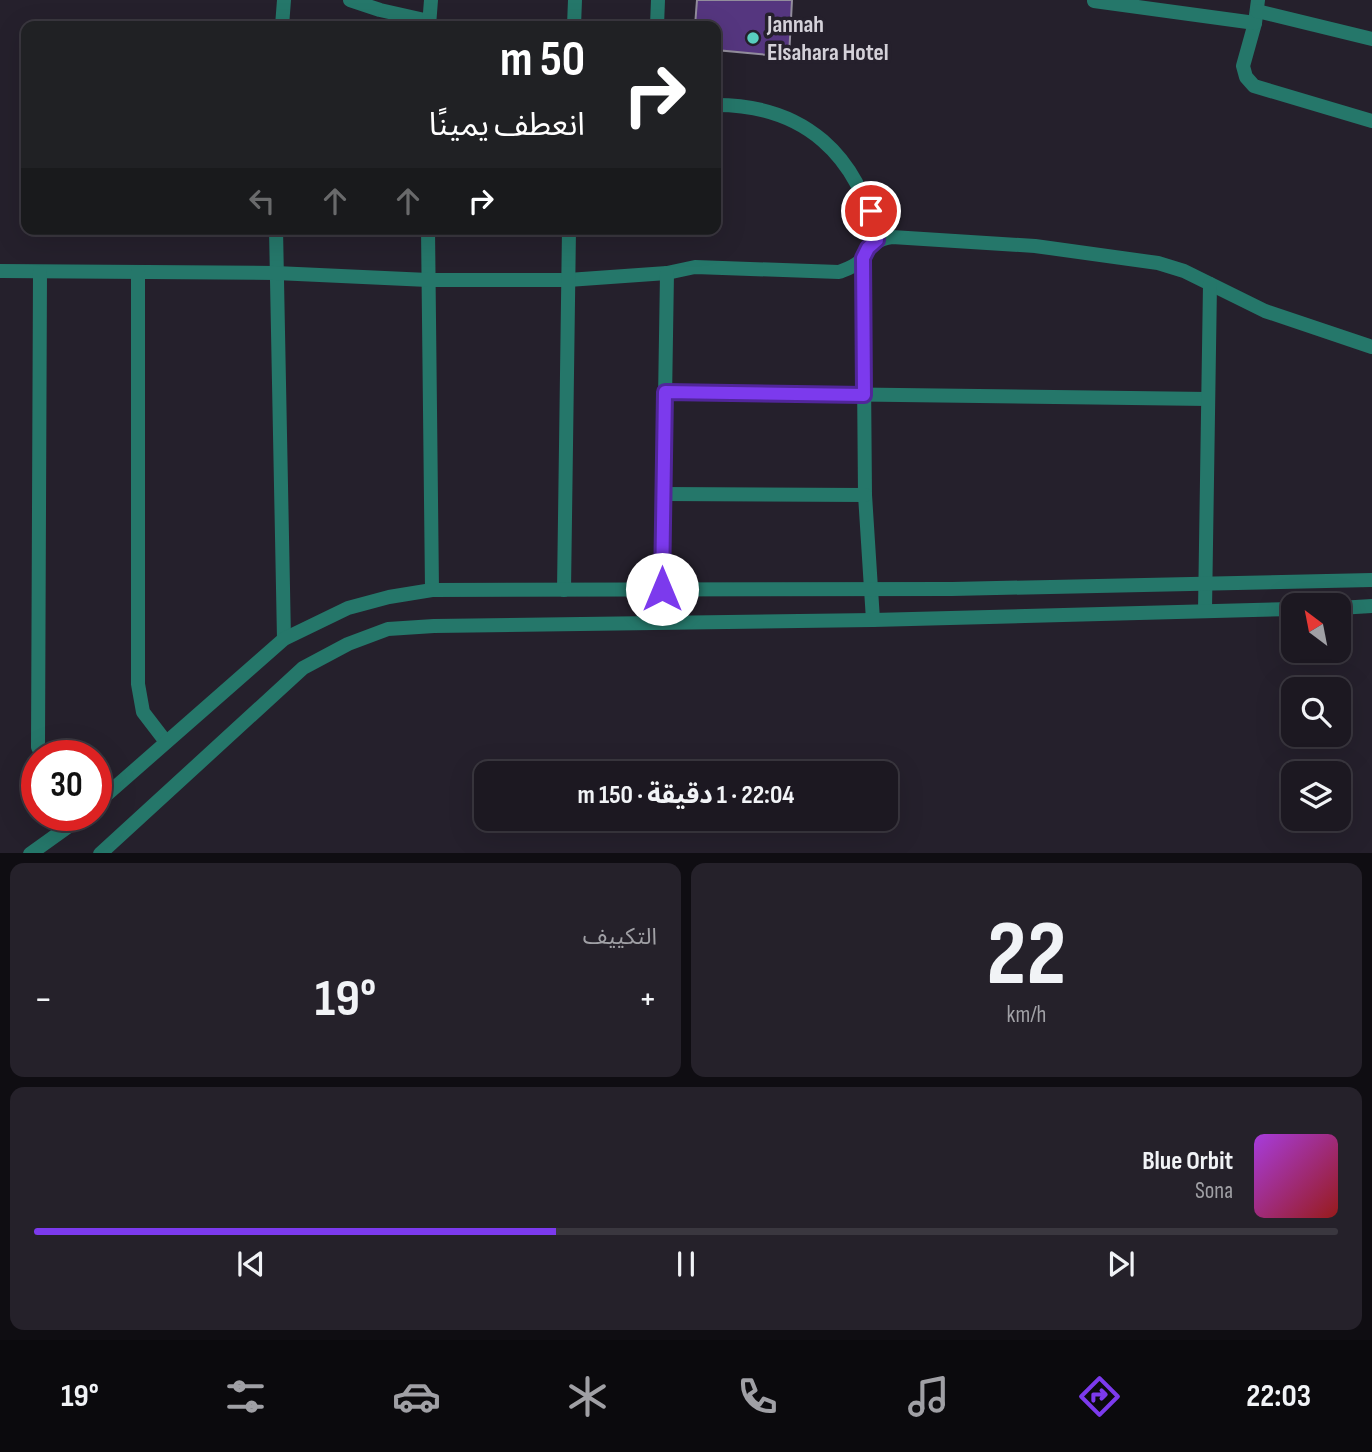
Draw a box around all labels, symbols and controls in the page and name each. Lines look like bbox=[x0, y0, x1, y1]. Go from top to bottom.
place label: Jannah Elsahara Hotel bbox=[766, 10, 889, 67]
marker: Jannah Elsahara Hotel bbox=[745, 30, 761, 46]
text: 50 m bbox=[500, 31, 585, 90]
icon: right bbox=[609, 49, 700, 140]
text: انعطف يمينًا bbox=[429, 106, 585, 145]
pin bbox=[841, 181, 901, 241]
icon: left bbox=[243, 182, 281, 220]
icon: ahead bbox=[316, 182, 354, 220]
icon: ahead bbox=[389, 182, 427, 220]
icon: right bbox=[462, 182, 500, 220]
icon: arrive bbox=[852, 192, 890, 230]
position arrow bbox=[625, 552, 699, 626]
north arrow bbox=[1281, 593, 1351, 663]
map controls bbox=[1281, 593, 1351, 831]
button: search bbox=[1281, 677, 1351, 747]
speed limit sign: 30 bbox=[21, 740, 112, 831]
button: layers bbox=[1281, 761, 1351, 831]
text: 22:04 · 1 دقيقة · 150 m bbox=[578, 780, 794, 811]
text: 22 bbox=[987, 901, 1066, 1010]
text: التكييف bbox=[583, 923, 657, 951]
text: 19° bbox=[315, 968, 376, 1031]
text: − bbox=[34, 977, 53, 1022]
text: + bbox=[638, 977, 657, 1022]
text: km/h bbox=[1007, 1001, 1046, 1029]
text: Blue Orbit bbox=[1142, 1146, 1233, 1177]
text: Sona bbox=[1195, 1177, 1233, 1205]
icon: previous bbox=[232, 1245, 270, 1283]
icon: pause bbox=[667, 1245, 705, 1283]
icon: next bbox=[1102, 1245, 1140, 1283]
icon: filters bbox=[221, 1372, 270, 1421]
icon: car bbox=[392, 1372, 441, 1421]
icon: climate bbox=[563, 1372, 612, 1421]
icon: phone bbox=[733, 1372, 782, 1421]
icon: music bbox=[904, 1372, 953, 1421]
icon: directions bbox=[1075, 1372, 1124, 1421]
text: 19° bbox=[61, 1377, 99, 1416]
text: 22:03 bbox=[1246, 1377, 1311, 1416]

